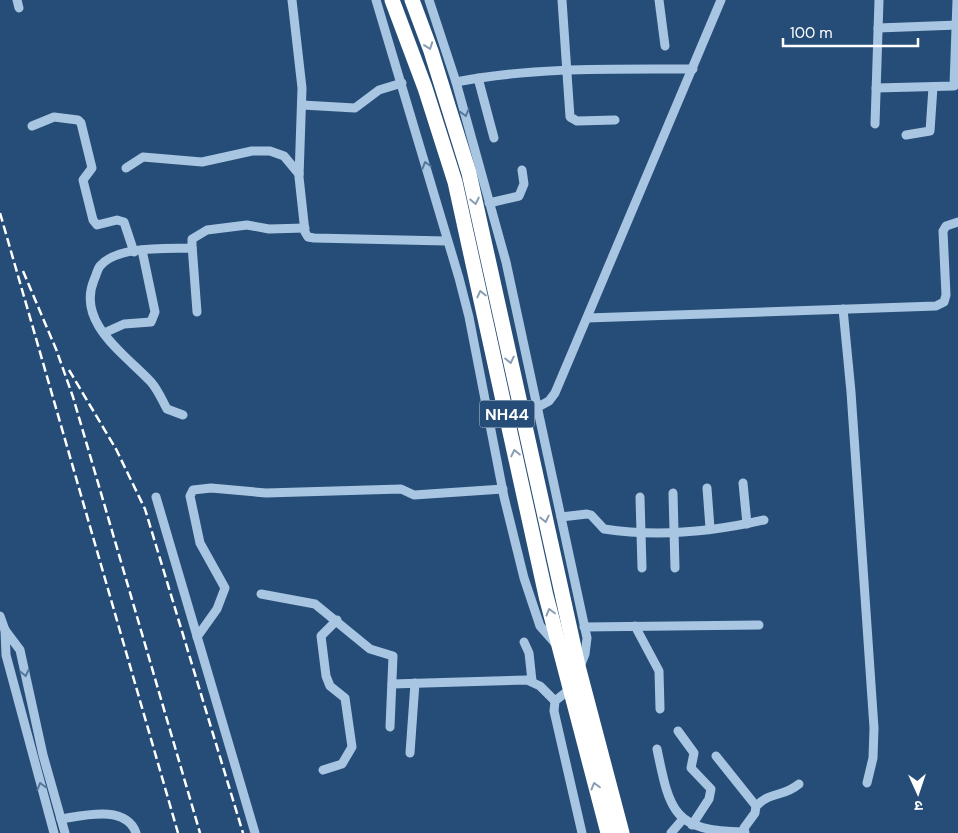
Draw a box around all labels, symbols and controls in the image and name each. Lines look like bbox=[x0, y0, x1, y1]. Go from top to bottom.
scale bar bbox=[783, 15, 918, 47]
text: 100 m bbox=[790, 23, 833, 43]
one-way arrow bbox=[423, 41, 433, 50]
one-way arrow bbox=[459, 109, 469, 117]
one-way arrow bbox=[421, 161, 432, 170]
one-way arrow bbox=[469, 197, 480, 206]
one-way arrow bbox=[476, 290, 486, 299]
one-way arrow bbox=[504, 356, 515, 365]
road number: NH44 bbox=[480, 400, 534, 428]
one-way arrow bbox=[510, 448, 521, 457]
one-way arrow bbox=[539, 514, 550, 523]
one-way arrow bbox=[545, 608, 555, 616]
one-way arrow bbox=[19, 669, 30, 678]
north arrow bbox=[893, 768, 943, 818]
one-way arrow bbox=[36, 782, 47, 791]
one-way arrow bbox=[591, 782, 601, 790]
text: उ bbox=[913, 797, 923, 815]

